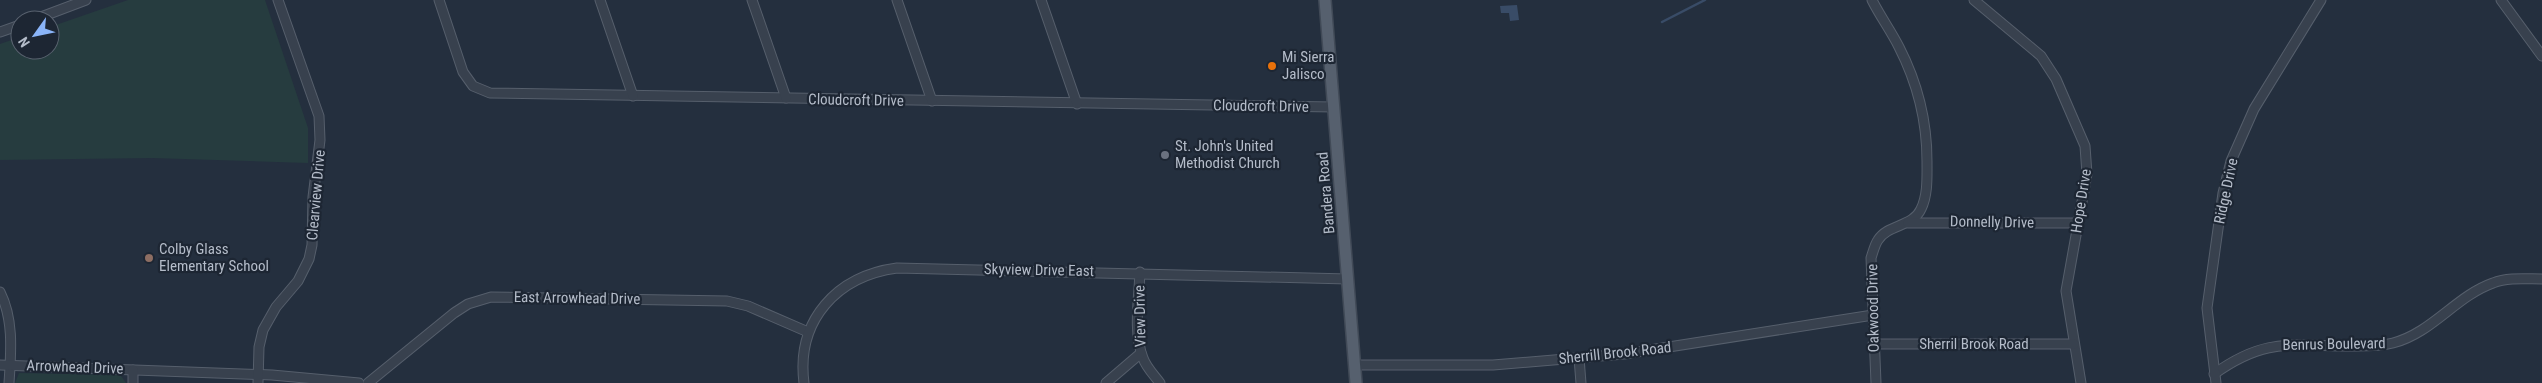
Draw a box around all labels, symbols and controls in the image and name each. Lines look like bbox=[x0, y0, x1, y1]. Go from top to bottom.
north arrow bbox=[10, 10, 60, 60]
text: N bbox=[15, 34, 33, 50]
place label: Mi Sierra Jalisco bbox=[1282, 48, 1335, 83]
marker: Mi Sierra Jalisco bbox=[1266, 60, 1278, 72]
street label: Cloudcroft Drive bbox=[808, 90, 904, 110]
street label: Cloudcroft Drive bbox=[1213, 96, 1309, 116]
place label: St. John's United Methodist Church bbox=[1175, 137, 1280, 172]
street label: Clearview Drive bbox=[303, 149, 329, 241]
marker: St. John's United Methodist Church bbox=[1159, 149, 1171, 161]
street label: Bandera Road bbox=[1313, 151, 1339, 235]
street label: Ridge Drive bbox=[2210, 157, 2242, 225]
street label: Hope Drive bbox=[2067, 168, 2095, 234]
street label: Donnelly Drive bbox=[1950, 212, 2034, 232]
place label: Colby Glass Elementary School bbox=[159, 240, 269, 275]
marker: Colby Glass Elementary School bbox=[143, 252, 155, 264]
street label: Skyview Drive East bbox=[984, 260, 1094, 280]
street label: Oakwood Drive bbox=[1863, 264, 1883, 352]
street label: View Drive bbox=[1130, 285, 1150, 347]
street label: East Arrowhead Drive bbox=[514, 288, 640, 308]
street label: Benrus Boulevard bbox=[2282, 334, 2386, 354]
street label: Sherril Brook Road bbox=[1919, 335, 2029, 353]
street label: Sherrill Brook Road bbox=[1558, 338, 1672, 368]
street label: Arrowhead Drive bbox=[26, 356, 124, 378]

